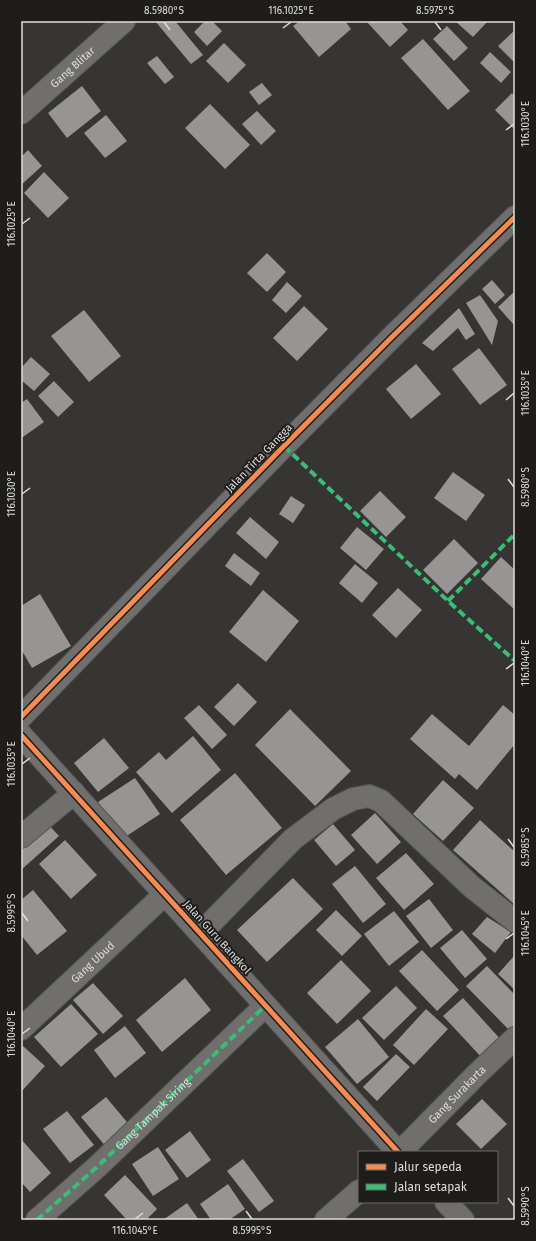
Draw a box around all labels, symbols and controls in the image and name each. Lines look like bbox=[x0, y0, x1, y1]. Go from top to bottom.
text: 8.5980°S bbox=[144, 5, 184, 17]
text: 116.1025°E bbox=[268, 5, 314, 17]
text: 8.5975°S bbox=[416, 5, 454, 17]
street label: Gang Blitar bbox=[48, 43, 98, 90]
text: 116.1030°E bbox=[520, 101, 532, 147]
text: 116.1025°E bbox=[6, 201, 18, 247]
text: 116.1035°E bbox=[520, 370, 532, 416]
street label: Jalan Tirta Gangga bbox=[223, 421, 295, 495]
text: 8.5980°S bbox=[520, 467, 532, 507]
text: 116.1030°E bbox=[6, 471, 18, 517]
text: 116.1040°E bbox=[520, 640, 532, 686]
text: 116.1035°E bbox=[6, 741, 18, 787]
text: 8.5985°S bbox=[520, 827, 532, 867]
text: 8.5995°S bbox=[6, 893, 18, 932]
street label: Jalan Guru Bangkol bbox=[180, 897, 254, 977]
text: 116.1045°E bbox=[520, 910, 532, 956]
street label: Gang Ubud bbox=[68, 938, 117, 985]
text: 116.1040°E bbox=[6, 1011, 18, 1057]
street label: Gang Surakarta bbox=[426, 1063, 488, 1126]
street label: Gang Tampak Siring bbox=[113, 1075, 193, 1152]
legend bbox=[358, 1151, 498, 1203]
text: Jalur sepeda bbox=[394, 1160, 462, 1174]
text: Jalan setapak bbox=[394, 1180, 468, 1194]
text: 8.5990°S bbox=[520, 1186, 532, 1226]
text: 116.1045°E bbox=[112, 1225, 158, 1237]
text: 8.5995°S bbox=[233, 1225, 272, 1237]

